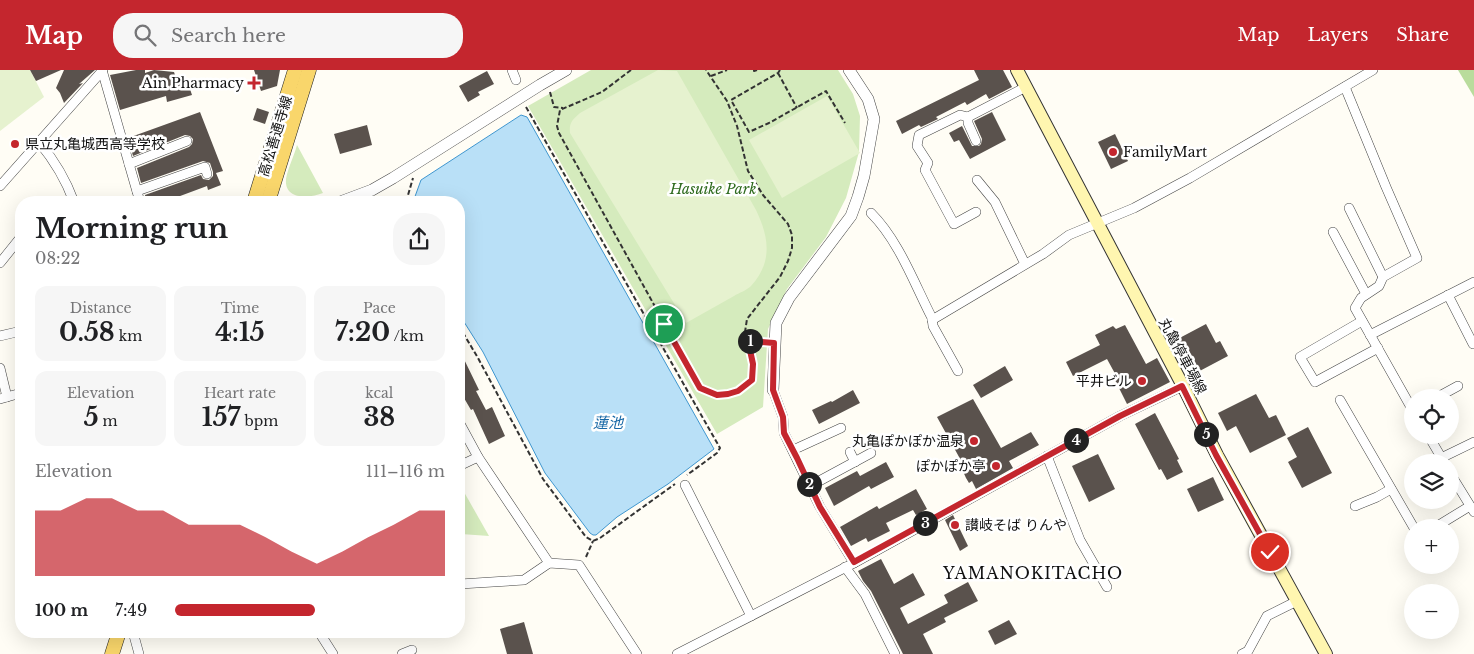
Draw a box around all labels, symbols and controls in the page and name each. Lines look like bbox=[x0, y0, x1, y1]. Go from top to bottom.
search box bbox=[113, 13, 463, 58]
text: Map bbox=[25, 21, 83, 50]
icon: search bbox=[131, 21, 159, 49]
text: Search here bbox=[171, 24, 286, 47]
text: Map bbox=[1238, 24, 1279, 46]
text: Layers bbox=[1307, 24, 1368, 46]
text: Share bbox=[1396, 24, 1449, 46]
place label: Ain Pharmacy bbox=[141, 74, 244, 92]
marker: Ain Pharmacy bbox=[248, 77, 260, 89]
street label: 高松善通寺線 bbox=[254, 93, 296, 179]
place label: 県立丸亀城西高等学校 bbox=[25, 135, 165, 153]
marker: 県立丸亀城西高等学校 bbox=[9, 138, 21, 150]
place label: FamilyMart bbox=[1123, 143, 1208, 161]
marker: FamilyMart bbox=[1107, 146, 1119, 158]
park label: Hasuike Park bbox=[669, 180, 756, 198]
text: Morning run bbox=[35, 211, 228, 246]
button: share bbox=[393, 213, 445, 265]
text: 08:22 bbox=[35, 248, 80, 268]
text: Distance bbox=[70, 299, 132, 317]
text: Time bbox=[221, 299, 259, 317]
text: Pace bbox=[363, 299, 396, 317]
pin bbox=[643, 303, 685, 345]
icon: arrive bbox=[650, 310, 678, 338]
street label: 丸亀停車場線 bbox=[1155, 315, 1211, 397]
text: 0.58 bbox=[59, 317, 115, 348]
text: 4:15 bbox=[215, 317, 265, 348]
text: 7:20 bbox=[335, 317, 390, 348]
text: km bbox=[115, 327, 142, 345]
text: /km bbox=[390, 327, 424, 345]
pin: 1 bbox=[738, 328, 762, 354]
text: 1 bbox=[747, 332, 754, 350]
place label: 平井ビル bbox=[1076, 372, 1132, 390]
marker: 平井ビル bbox=[1136, 375, 1148, 387]
text: Elevation bbox=[67, 384, 134, 402]
text: Heart rate bbox=[204, 384, 276, 402]
text: kcal bbox=[365, 384, 393, 402]
map controls bbox=[1404, 389, 1459, 639]
button: locate bbox=[1404, 389, 1459, 444]
text: 5 bbox=[84, 402, 99, 433]
text: 157 bbox=[202, 402, 240, 433]
text: 38 bbox=[363, 402, 395, 433]
text: m bbox=[99, 412, 118, 430]
text: bpm bbox=[240, 412, 278, 430]
water label: 蓮池 bbox=[593, 413, 625, 432]
pin: 5 bbox=[1194, 422, 1218, 446]
text: 5 bbox=[1202, 425, 1211, 443]
pin: 4 bbox=[1064, 428, 1088, 452]
text: 4 bbox=[1072, 431, 1081, 449]
place label: 丸亀ぽかぽか温泉 bbox=[852, 432, 964, 450]
marker: 丸亀ぽかぽか温泉 bbox=[968, 435, 980, 447]
button: layers bbox=[1404, 454, 1459, 509]
place label: ぽかぽか亭 bbox=[916, 457, 986, 475]
marker: ぽかぽか亭 bbox=[990, 460, 1002, 472]
text: Elevation bbox=[35, 461, 112, 481]
text: 111–116 m bbox=[366, 461, 445, 481]
pin: 2 bbox=[796, 472, 822, 496]
text: 2 bbox=[805, 475, 814, 493]
pin: 3 bbox=[912, 510, 938, 536]
text: 3 bbox=[921, 514, 930, 532]
place label: 讃岐そば りんや bbox=[965, 516, 1067, 534]
marker: 讃岐そば りんや bbox=[949, 519, 961, 531]
button: + bbox=[1404, 519, 1459, 574]
pin bbox=[1249, 531, 1291, 573]
icon: check bbox=[1256, 538, 1284, 566]
district label: YAMANOKITACHO bbox=[942, 563, 1123, 583]
button: − bbox=[1404, 584, 1459, 639]
text: 100 m bbox=[35, 600, 88, 620]
text: 7:49 bbox=[115, 600, 147, 620]

